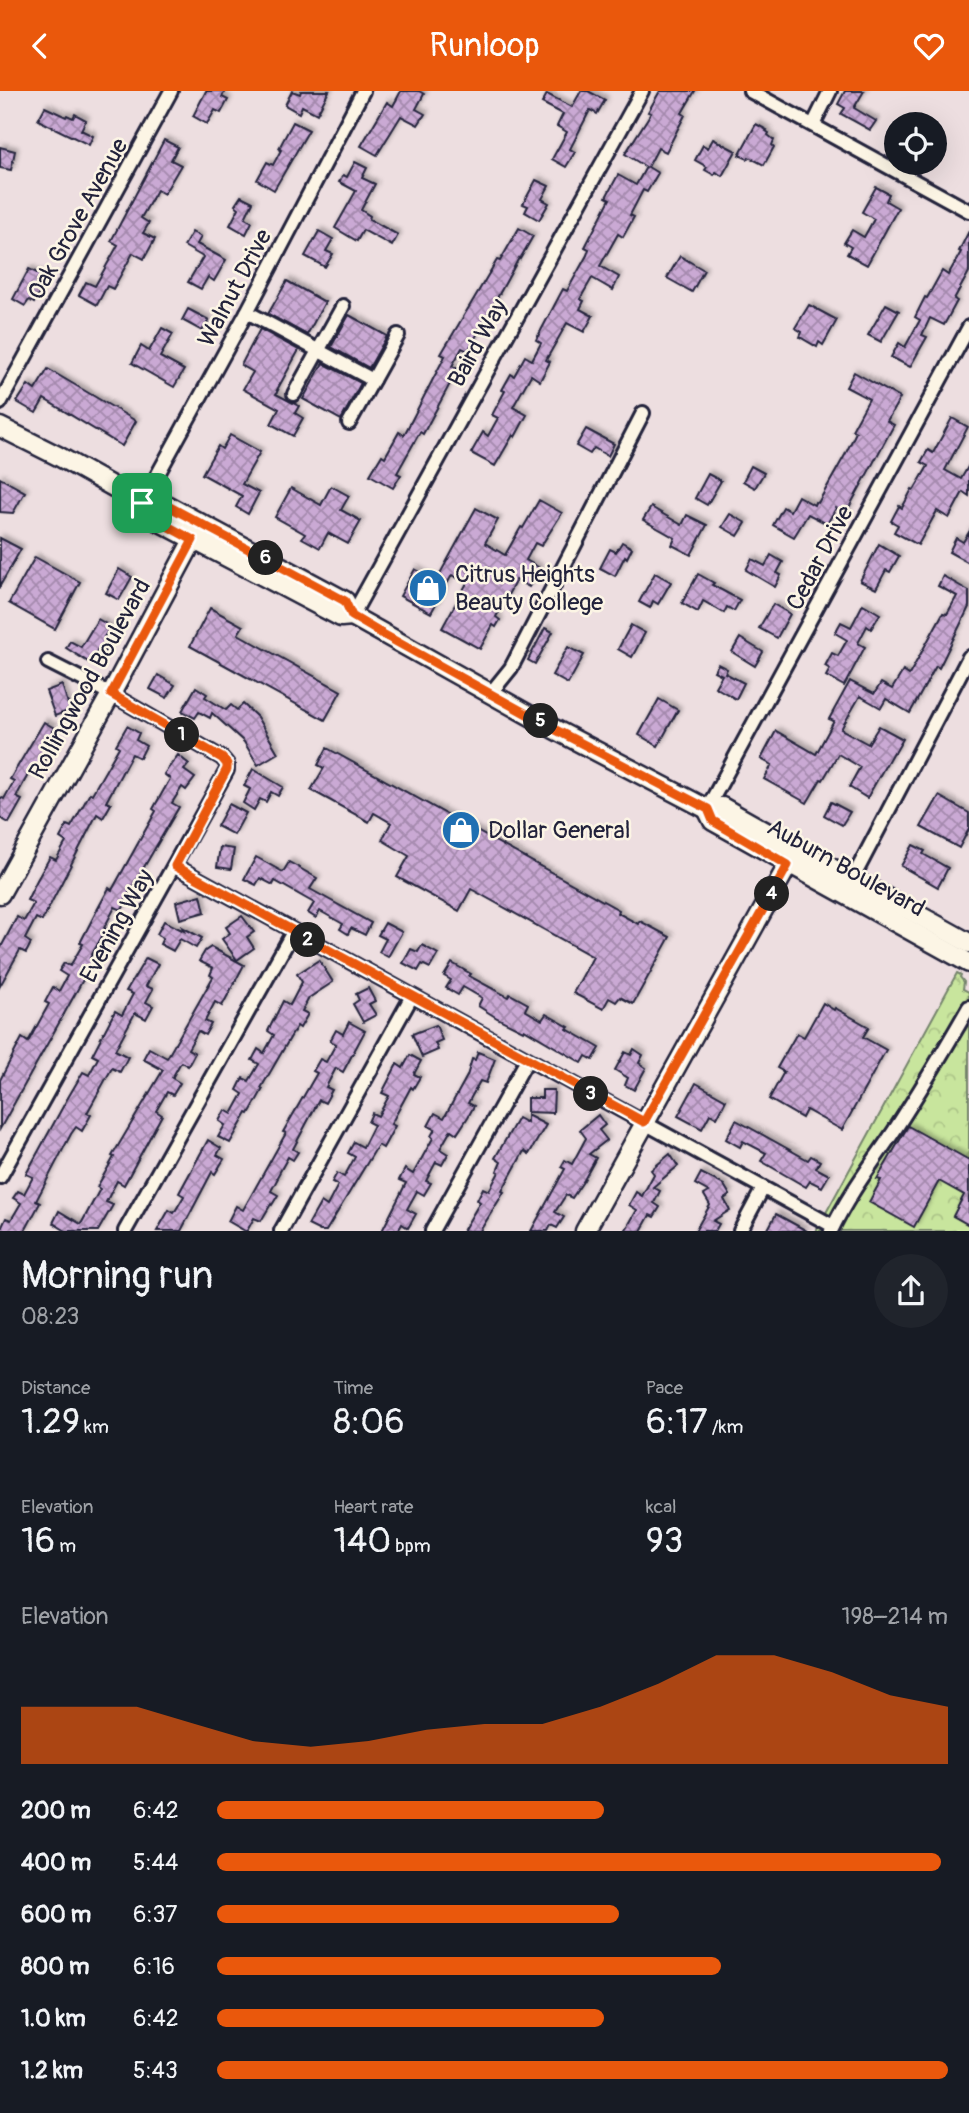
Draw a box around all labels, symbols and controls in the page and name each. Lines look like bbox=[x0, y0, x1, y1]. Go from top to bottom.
text: Runloop bbox=[429, 26, 540, 66]
icon: back bbox=[21, 27, 59, 65]
icon: heart bbox=[910, 27, 948, 65]
map controls bbox=[884, 112, 947, 175]
button: locate bbox=[884, 112, 947, 175]
street label: Oak Grove Avenue bbox=[22, 133, 134, 305]
street label: Walnut Drive bbox=[192, 224, 278, 352]
street label: Baird Way bbox=[442, 294, 514, 392]
pin bbox=[112, 473, 172, 533]
icon: arrive bbox=[123, 484, 161, 522]
street label: Cedar Drive bbox=[780, 500, 860, 615]
pin: 6 bbox=[248, 540, 284, 575]
text: 6 bbox=[260, 545, 271, 569]
place label: Citrus Heights Beauty College bbox=[455, 560, 603, 617]
shop icon: Citrus Heights Beauty College bbox=[407, 567, 449, 609]
street label: Rollingwood Boulevard bbox=[23, 574, 157, 784]
pin: 5 bbox=[524, 703, 558, 739]
text: 5 bbox=[535, 708, 546, 732]
pin: 1 bbox=[164, 717, 200, 753]
text: 1 bbox=[178, 722, 185, 746]
shop icon: Dollar General bbox=[440, 809, 482, 851]
street label: Auburn Boulevard bbox=[762, 813, 930, 923]
place label: Dollar General bbox=[488, 816, 630, 845]
street label: Evening Way bbox=[74, 864, 160, 988]
pin: 4 bbox=[754, 877, 790, 911]
text: 4 bbox=[766, 881, 777, 905]
pin: 2 bbox=[290, 923, 326, 957]
text: 2 bbox=[302, 927, 313, 951]
pin: 3 bbox=[574, 1077, 608, 1111]
text: 3 bbox=[585, 1081, 596, 1105]
text: Morning run bbox=[21, 1252, 213, 1300]
button: share bbox=[874, 1254, 948, 1328]
text: 08:23 bbox=[21, 1302, 79, 1331]
text: Distance bbox=[21, 1376, 90, 1400]
text: Time bbox=[333, 1376, 373, 1400]
text: Pace bbox=[646, 1376, 683, 1400]
text: 1.29 bbox=[21, 1400, 80, 1444]
text: 8:06 bbox=[333, 1400, 405, 1444]
text: 6:17 bbox=[646, 1400, 708, 1444]
text: km bbox=[80, 1415, 109, 1439]
text: /km bbox=[708, 1415, 743, 1439]
text: Elevation bbox=[21, 1495, 93, 1519]
text: Heart rate bbox=[333, 1495, 413, 1519]
text: kcal bbox=[646, 1495, 677, 1519]
text: 16 bbox=[21, 1519, 55, 1563]
text: 140 bbox=[333, 1519, 391, 1563]
text: 93 bbox=[646, 1519, 683, 1563]
text: m bbox=[55, 1534, 76, 1558]
text: bpm bbox=[391, 1534, 431, 1558]
text: Elevation bbox=[21, 1602, 109, 1631]
text: 198–214 m bbox=[841, 1602, 948, 1631]
text: 200 m bbox=[21, 1796, 91, 1825]
text: 6:42 bbox=[133, 1796, 179, 1825]
text: 400 m bbox=[21, 1848, 91, 1877]
text: 5:44 bbox=[133, 1848, 178, 1877]
text: 600 m bbox=[21, 1900, 91, 1929]
text: 6:37 bbox=[133, 1900, 178, 1929]
text: 800 m bbox=[21, 1952, 89, 1981]
text: 6:16 bbox=[133, 1952, 175, 1981]
text: 1.0 km bbox=[21, 2004, 86, 2033]
text: 6:42 bbox=[133, 2004, 179, 2033]
text: 1.2 km bbox=[21, 2056, 83, 2085]
text: 5:43 bbox=[133, 2056, 178, 2085]

